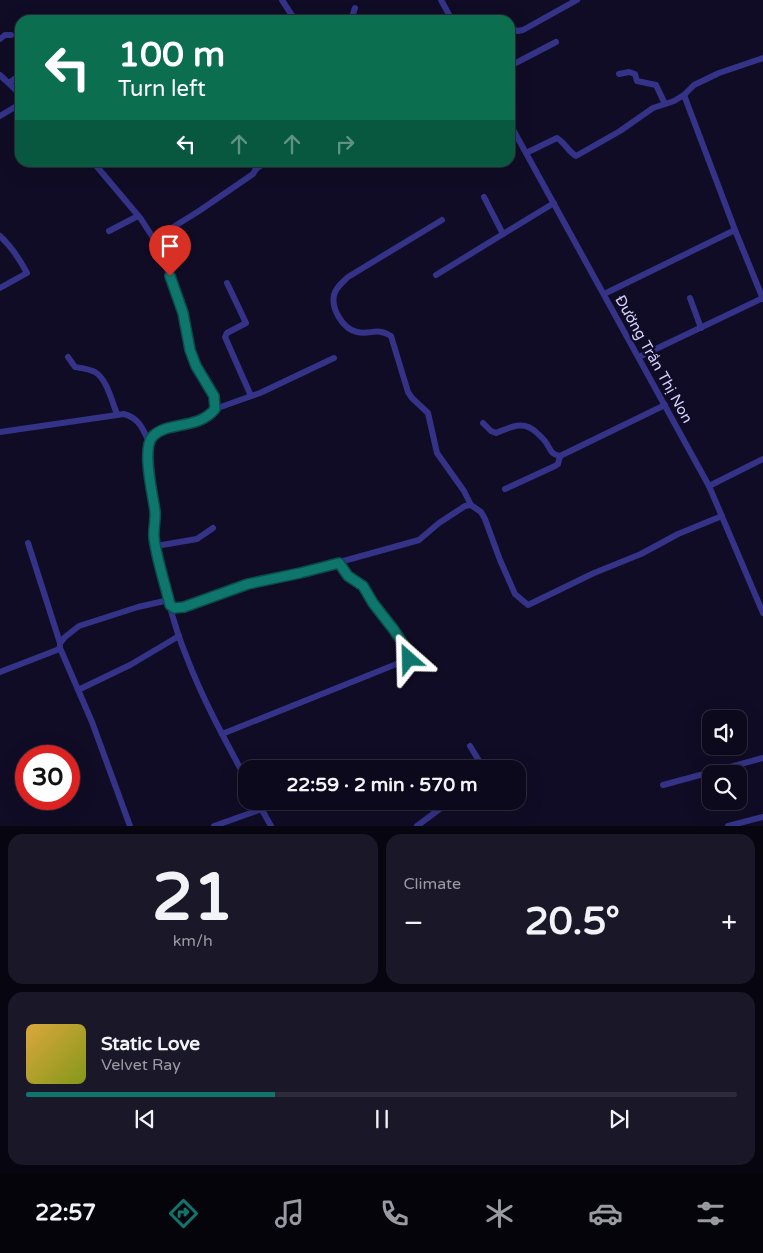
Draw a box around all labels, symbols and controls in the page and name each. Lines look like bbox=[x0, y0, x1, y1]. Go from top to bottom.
text: 100 m bbox=[118, 34, 225, 76]
icon: left bbox=[35, 35, 100, 100]
text: Turn left bbox=[118, 76, 206, 102]
icon: left bbox=[172, 130, 200, 158]
icon: ahead bbox=[225, 130, 253, 158]
icon: ahead bbox=[278, 130, 306, 158]
icon: right bbox=[331, 130, 359, 158]
pin bbox=[149, 225, 191, 276]
icon: arrive bbox=[156, 232, 184, 260]
street label: Đường Trần Thị Non bbox=[611, 292, 697, 426]
position arrow bbox=[382, 632, 434, 684]
map controls bbox=[702, 710, 747, 810]
button: sound bbox=[702, 710, 747, 755]
speed limit sign: 30 bbox=[15, 745, 80, 810]
button: search bbox=[702, 765, 747, 810]
text: 22:59 · 2 min · 570 m bbox=[286, 774, 478, 796]
text: 21 bbox=[152, 859, 234, 938]
text: Climate bbox=[404, 874, 461, 894]
text: 20.5° bbox=[525, 899, 620, 945]
text: − bbox=[404, 906, 423, 940]
text: + bbox=[721, 906, 737, 940]
text: km/h bbox=[173, 931, 213, 951]
text: Static Love bbox=[101, 1033, 200, 1055]
text: Velvet Ray bbox=[101, 1055, 181, 1075]
icon: previous bbox=[131, 1105, 159, 1133]
icon: pause bbox=[368, 1105, 396, 1133]
icon: next bbox=[605, 1105, 633, 1133]
icon: directions bbox=[166, 1196, 201, 1231]
icon: music bbox=[272, 1196, 307, 1231]
icon: phone bbox=[377, 1196, 412, 1231]
icon: climate bbox=[482, 1196, 517, 1231]
icon: car bbox=[588, 1196, 623, 1231]
icon: filters bbox=[693, 1196, 728, 1231]
text: 22:57 bbox=[35, 1200, 96, 1226]

